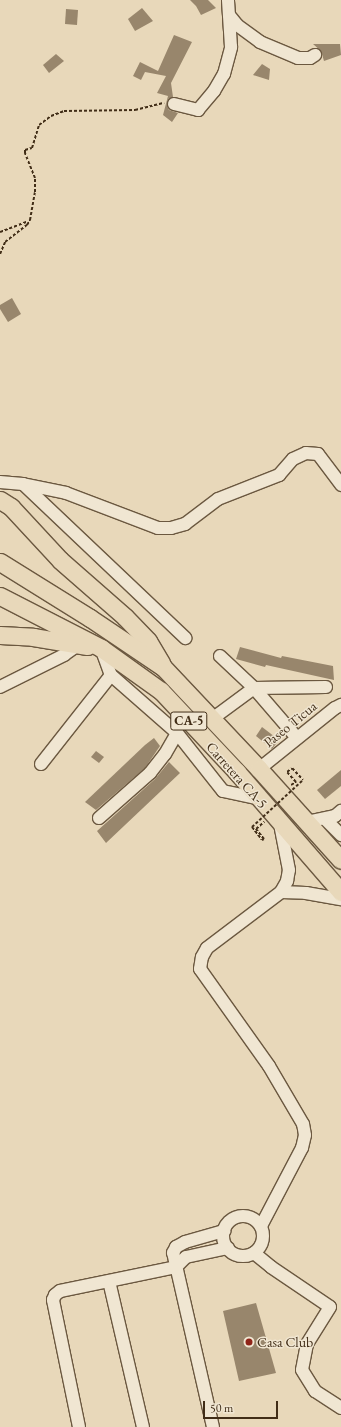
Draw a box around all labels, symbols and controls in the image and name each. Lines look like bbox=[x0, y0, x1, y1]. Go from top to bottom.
street label: Paseo Ticua bbox=[260, 697, 320, 751]
road number: CA-5 bbox=[170, 710, 208, 732]
street label: Carretera CA-5 bbox=[203, 738, 271, 812]
place label: Casa Club bbox=[257, 1334, 313, 1350]
marker: Casa Club bbox=[244, 1337, 254, 1347]
scale bar bbox=[205, 1393, 280, 1419]
text: 50 m bbox=[210, 1400, 233, 1416]

